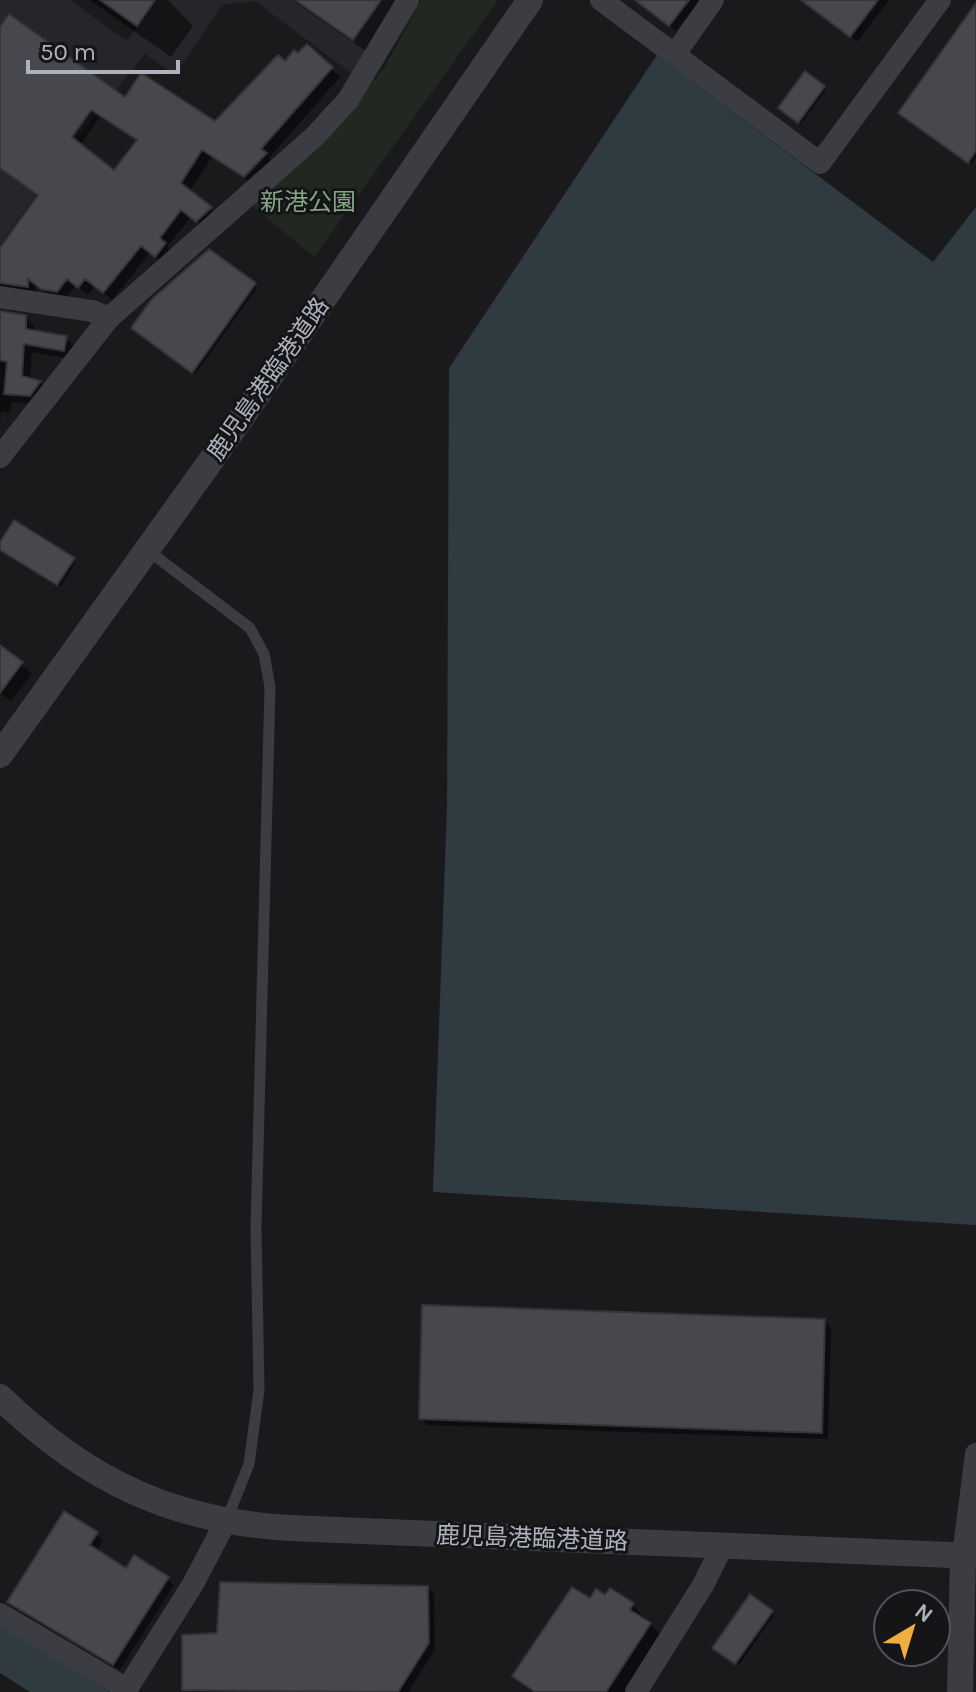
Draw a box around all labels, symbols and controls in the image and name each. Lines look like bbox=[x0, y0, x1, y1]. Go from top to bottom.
scale bar bbox=[28, 24, 178, 74]
text: 50 m bbox=[40, 38, 96, 66]
park label: 新港公園 bbox=[260, 188, 356, 216]
street label: 鹿児島港臨港道路 bbox=[201, 292, 335, 466]
street label: 鹿児島港臨港道路 bbox=[436, 1521, 628, 1555]
north arrow bbox=[872, 1588, 952, 1668]
text: N bbox=[909, 1598, 938, 1628]

